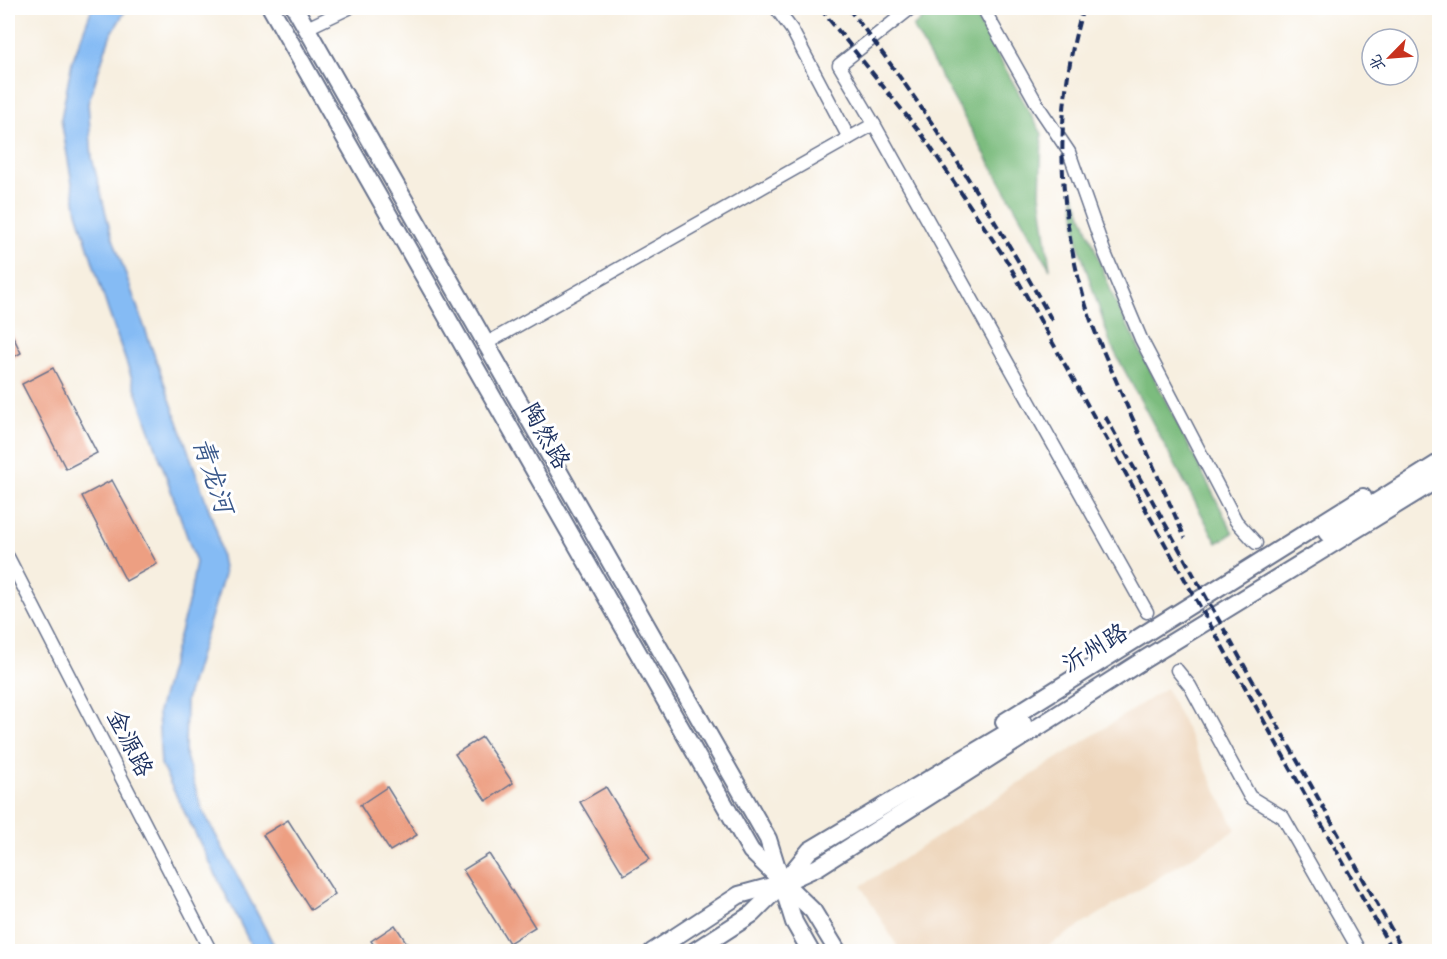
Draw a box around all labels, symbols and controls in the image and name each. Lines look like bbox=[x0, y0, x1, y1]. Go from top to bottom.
north arrow bbox=[1360, 27, 1420, 87]
text: 北 bbox=[1364, 50, 1392, 75]
street label: 陶然路 bbox=[511, 397, 577, 477]
water label: 青龙河 bbox=[181, 433, 242, 523]
street label: 沂州路 bbox=[1056, 616, 1136, 684]
street label: 金源路 bbox=[96, 704, 160, 784]

